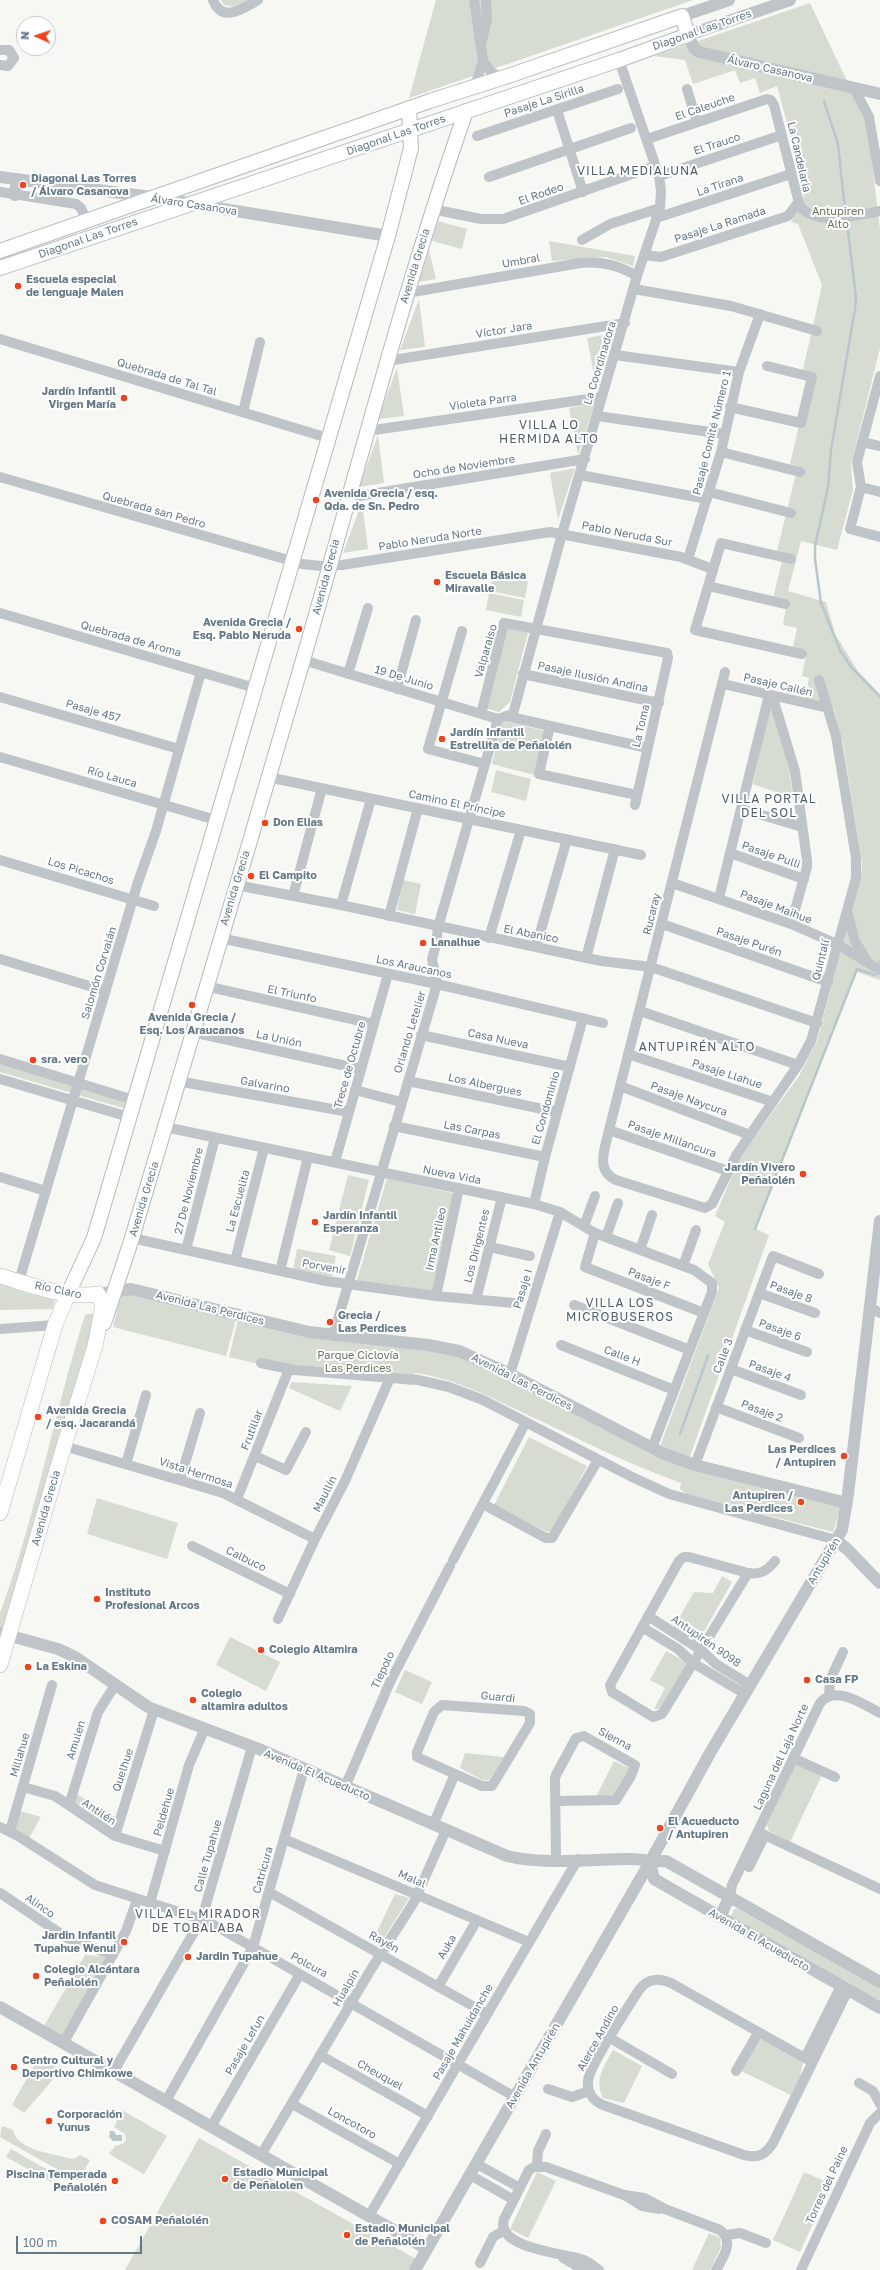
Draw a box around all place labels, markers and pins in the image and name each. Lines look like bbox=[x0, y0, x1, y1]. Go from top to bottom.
place label: Diagonal Las Torres / Álvaro Casanova bbox=[31, 172, 137, 198]
marker: Diagonal Las Torres / Álvaro Casanova bbox=[18, 180, 28, 190]
place label: Escuela especial de lenguaje Malen bbox=[26, 273, 124, 299]
marker: Escuela especial de lenguaje Malen bbox=[13, 281, 23, 291]
place label: Jardín Infantil Virgen María bbox=[42, 385, 116, 411]
marker: Jardín Infantil Virgen María bbox=[119, 393, 129, 403]
place label: Avenida Grecia / esq. Qda. de Sn. Pedro bbox=[324, 487, 438, 513]
marker: Avenida Grecia / esq. Qda. de Sn. Pedro bbox=[311, 495, 321, 505]
place label: Escuela Básica Miravalle bbox=[445, 569, 526, 595]
marker: Escuela Básica Miravalle bbox=[432, 577, 442, 587]
place label: Avenida Grecia / Esq. Pablo Neruda bbox=[193, 616, 291, 642]
marker: Avenida Grecia / Esq. Pablo Neruda bbox=[294, 624, 304, 634]
place label: Jardín Infantil Estrellita de Peñalolén bbox=[450, 726, 572, 752]
marker: Jardín Infantil Estrellita de Peñalolén bbox=[437, 734, 447, 744]
place label: Don Elias bbox=[273, 816, 323, 830]
marker: Don Elias bbox=[260, 818, 270, 828]
place label: El Campito bbox=[259, 869, 317, 883]
marker: El Campito bbox=[246, 871, 256, 881]
place label: Lanalhue bbox=[431, 936, 480, 950]
marker: Lanalhue bbox=[418, 938, 428, 948]
marker: Avenida Grecia / Esq. Los Araucanos bbox=[187, 1000, 197, 1010]
place label: Avenida Grecia / Esq. Los Araucanos bbox=[140, 1011, 244, 1037]
place label: sra. vero bbox=[41, 1053, 88, 1067]
marker: sra. vero bbox=[28, 1055, 38, 1065]
place label: Jardín Vivero Peñalolén bbox=[725, 1161, 795, 1187]
marker: Jardín Vivero Peñalolén bbox=[798, 1169, 808, 1179]
place label: Jardín Infantil Esperanza bbox=[323, 1209, 397, 1235]
marker: Jardín Infantil Esperanza bbox=[310, 1217, 320, 1227]
place label: Grecia / Las Perdices bbox=[338, 1309, 406, 1335]
marker: Grecia / Las Perdices bbox=[325, 1317, 335, 1327]
place label: Avenida Grecia / esq. Jacarandá bbox=[46, 1404, 135, 1430]
marker: Avenida Grecia / esq. Jacarandá bbox=[33, 1412, 43, 1422]
place label: Las Perdices / Antupiren bbox=[768, 1443, 836, 1469]
marker: Las Perdices / Antupiren bbox=[839, 1451, 849, 1461]
place label: Antupiren / Las Perdices bbox=[725, 1489, 793, 1515]
marker: Antupiren / Las Perdices bbox=[796, 1497, 806, 1507]
place label: Instituto Profesional Arcos bbox=[105, 1586, 200, 1612]
marker: Instituto Profesional Arcos bbox=[92, 1594, 102, 1604]
place label: Colegio Altamira bbox=[269, 1643, 358, 1657]
marker: Colegio Altamira bbox=[256, 1645, 266, 1655]
place label: La Eskina bbox=[36, 1660, 87, 1674]
marker: La Eskina bbox=[23, 1662, 33, 1672]
place label: Casa FP bbox=[815, 1673, 858, 1687]
marker: Casa FP bbox=[802, 1675, 812, 1685]
place label: Colegio altamira adultos bbox=[201, 1687, 288, 1713]
marker: Colegio altamira adultos bbox=[188, 1695, 198, 1705]
place label: El Acueducto / Antupiren bbox=[668, 1815, 739, 1841]
marker: El Acueducto / Antupiren bbox=[655, 1823, 665, 1833]
place label: Jardin Infantil Tupahue Wenui bbox=[34, 1929, 116, 1955]
marker: Jardin Infantil Tupahue Wenui bbox=[119, 1937, 129, 1947]
place label: Jardin Tupahue bbox=[196, 1950, 278, 1964]
marker: Jardin Tupahue bbox=[183, 1952, 193, 1962]
place label: Colegio Alcántara Peñalolén bbox=[44, 1963, 140, 1989]
marker: Colegio Alcántara Peñalolén bbox=[31, 1971, 41, 1981]
place label: Centro Cultural y Deportivo Chimkowe bbox=[22, 2054, 133, 2080]
marker: Centro Cultural y Deportivo Chimkowe bbox=[9, 2062, 19, 2072]
place label: Corporación Yunus bbox=[57, 2108, 122, 2134]
marker: Corporación Yunus bbox=[44, 2116, 54, 2126]
place label: Estadio Municipal de Peñalolen bbox=[233, 2166, 328, 2192]
place label: Piscina Temperada Peñalolén bbox=[6, 2168, 107, 2194]
marker: Estadio Municipal de Peñalolen bbox=[220, 2174, 230, 2184]
marker: Piscina Temperada Peñalolén bbox=[110, 2176, 120, 2186]
place label: COSAM Peñalolén bbox=[111, 2214, 209, 2228]
marker: COSAM Peñalolén bbox=[98, 2216, 108, 2226]
place label: Estadio Municipal de Peñalolén bbox=[355, 2222, 450, 2248]
marker: Estadio Municipal de Peñalolén bbox=[342, 2230, 352, 2240]

